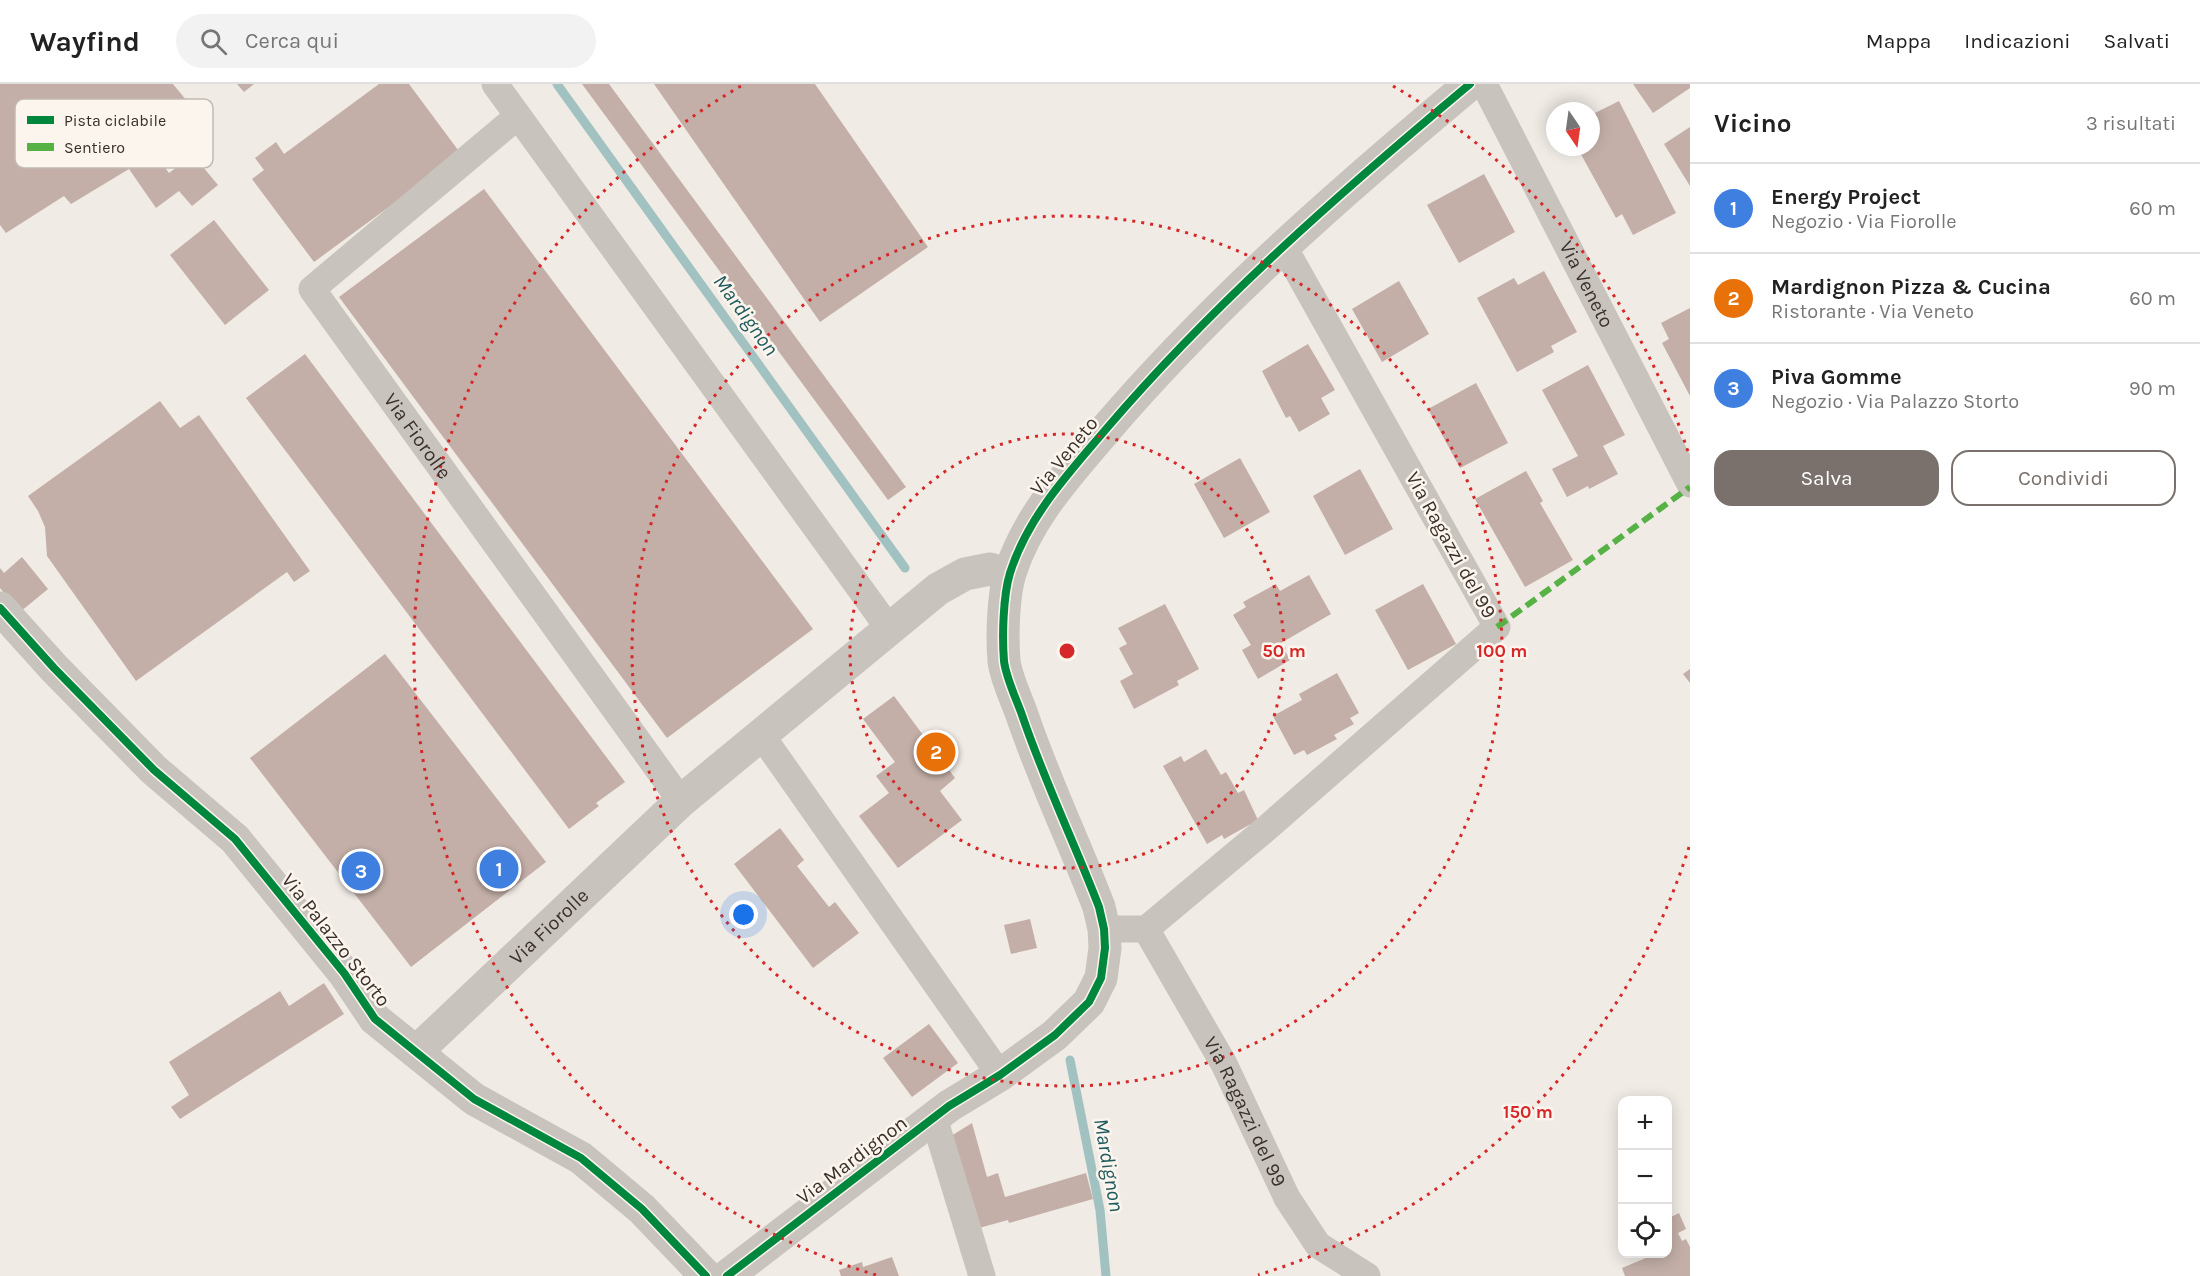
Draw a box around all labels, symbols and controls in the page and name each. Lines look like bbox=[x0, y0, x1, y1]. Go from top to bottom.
search box bbox=[176, 14, 596, 68]
text: Wayfind bbox=[30, 25, 140, 58]
icon: search bbox=[197, 25, 230, 58]
text: Cerca qui bbox=[245, 28, 339, 54]
text: Mappa bbox=[1866, 29, 1931, 53]
text: Indicazioni bbox=[1964, 29, 2071, 53]
text: Salvati bbox=[2104, 29, 2170, 53]
legend bbox=[15, 99, 213, 168]
north arrow bbox=[1546, 102, 1600, 156]
text: Vicino bbox=[1714, 108, 1791, 139]
text: Pista ciclabile bbox=[64, 111, 166, 130]
text: 3 risultati bbox=[2086, 112, 2176, 135]
text: Sentiero bbox=[64, 138, 125, 157]
text: Energy Project bbox=[1771, 184, 1921, 210]
text: 1 bbox=[1730, 197, 1737, 220]
text: 60 m bbox=[2129, 197, 2176, 220]
text: Negozio · Via Fiorolle bbox=[1771, 210, 1957, 233]
street label: Via Veneto bbox=[1555, 237, 1619, 331]
water label: Mardignon bbox=[709, 270, 783, 360]
text: Mardignon Pizza & Cucina bbox=[1771, 274, 2051, 300]
text: 2 bbox=[1727, 287, 1740, 310]
text: 60 m bbox=[2129, 287, 2176, 310]
text: Ristorante · Via Veneto bbox=[1771, 300, 1974, 323]
text: Piva Gomme bbox=[1771, 364, 1902, 390]
text: 3 bbox=[1727, 377, 1740, 400]
text: 90 m bbox=[2129, 377, 2176, 400]
street label: Via Fiorolle bbox=[379, 389, 456, 483]
text: Negozio · Via Palazzo Storto bbox=[1771, 390, 2019, 413]
street label: Via Veneto bbox=[1025, 412, 1103, 500]
button: Salva bbox=[1714, 450, 1939, 506]
button: Condividi bbox=[1951, 450, 2176, 506]
street label: Via Ragazzi del 99 bbox=[1401, 468, 1501, 622]
text: 50 m bbox=[1262, 640, 1306, 662]
text: 100 m bbox=[1477, 640, 1527, 662]
centre of rings bbox=[1057, 641, 1077, 661]
pin: 2 bbox=[916, 730, 956, 774]
pin: 1 bbox=[480, 846, 518, 892]
pin: 3 bbox=[342, 848, 380, 894]
street label: Via Palazzo Storto bbox=[277, 869, 395, 1011]
street label: Via Fiorolle bbox=[505, 883, 593, 969]
your location bbox=[729, 900, 758, 929]
street label: Via Ragazzi del 99 bbox=[1199, 1032, 1291, 1190]
map controls bbox=[1618, 1096, 1672, 1258]
button: + bbox=[1618, 1096, 1672, 1150]
text: 150 m bbox=[1503, 1101, 1553, 1123]
street label: Via Mardignon bbox=[792, 1111, 912, 1209]
water label: Mardignon bbox=[1089, 1116, 1129, 1214]
button: − bbox=[1618, 1150, 1672, 1204]
button: locate bbox=[1618, 1204, 1672, 1258]

